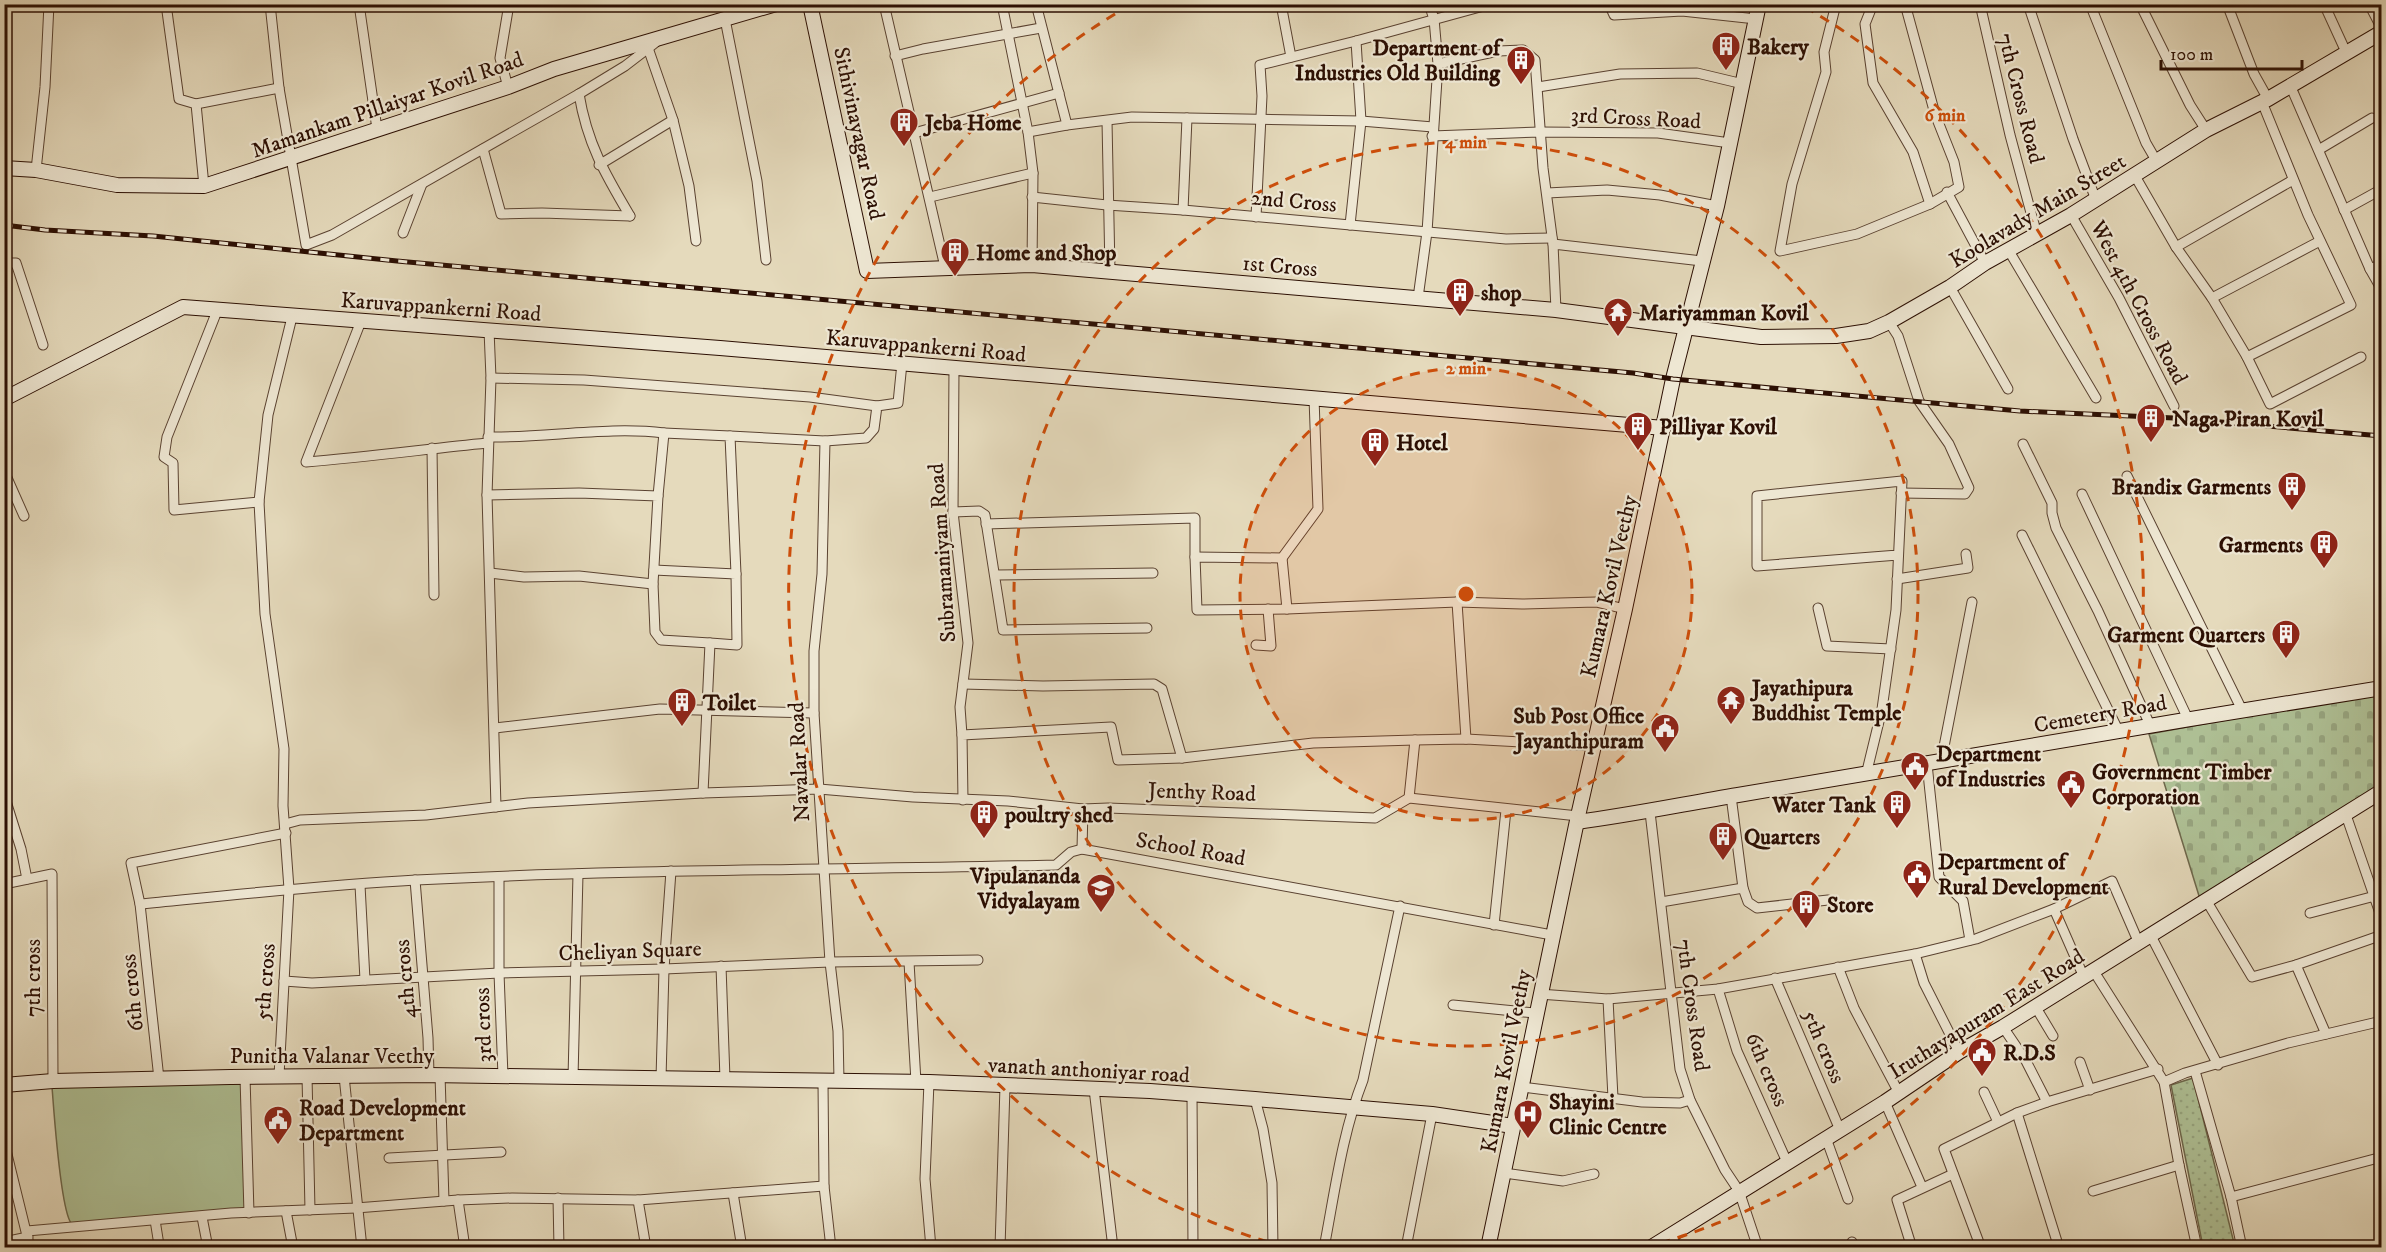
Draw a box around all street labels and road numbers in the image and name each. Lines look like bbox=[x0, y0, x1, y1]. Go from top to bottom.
street label: 7th Cross Road bbox=[1991, 30, 2050, 166]
street label: Sithivinayagar Road bbox=[827, 45, 890, 222]
street label: Mamankam Pillaiyar Kovil Road bbox=[248, 46, 527, 165]
street label: 3rd Cross Road bbox=[1570, 102, 1702, 135]
street label: Koolavady Main Street bbox=[1945, 148, 2131, 275]
street label: 2nd Cross bbox=[1250, 184, 1338, 219]
street label: West 4th Cross Road bbox=[2084, 215, 2193, 389]
street label: 1st Cross bbox=[1241, 250, 1319, 283]
street label: Karuvappankerni Road bbox=[340, 287, 542, 328]
street label: Karuvappankerni Road bbox=[825, 324, 1027, 369]
street label: Subramaniyam Road bbox=[923, 462, 962, 643]
street label: Kumara Kovil Veethy bbox=[1575, 492, 1644, 680]
street label: Cemetery Road bbox=[2032, 690, 2169, 739]
street label: Navalar Road bbox=[783, 701, 816, 823]
street label: Jenthy Road bbox=[1146, 777, 1256, 808]
street label: School Road bbox=[1134, 827, 1248, 872]
street label: Cheliyan Square bbox=[558, 936, 702, 967]
street label: 7th Cross Road bbox=[1670, 937, 1715, 1073]
street label: 4th cross bbox=[389, 938, 422, 1019]
street label: 7th cross bbox=[20, 939, 47, 1017]
street label: 5th cross bbox=[249, 943, 282, 1022]
street label: Iruthayapuram East Road bbox=[1884, 943, 2090, 1085]
street label: 6th cross bbox=[115, 953, 150, 1033]
street label: Kumara Kovil Veethy bbox=[1475, 967, 1538, 1155]
street label: 3rd cross bbox=[469, 987, 498, 1063]
street label: 5th cross bbox=[1796, 1006, 1851, 1087]
street label: 6th cross bbox=[1739, 1028, 1794, 1111]
street label: Punitha Valanar Veethy bbox=[230, 1043, 435, 1070]
street label: vanath anthoniyar road bbox=[986, 1052, 1191, 1089]

